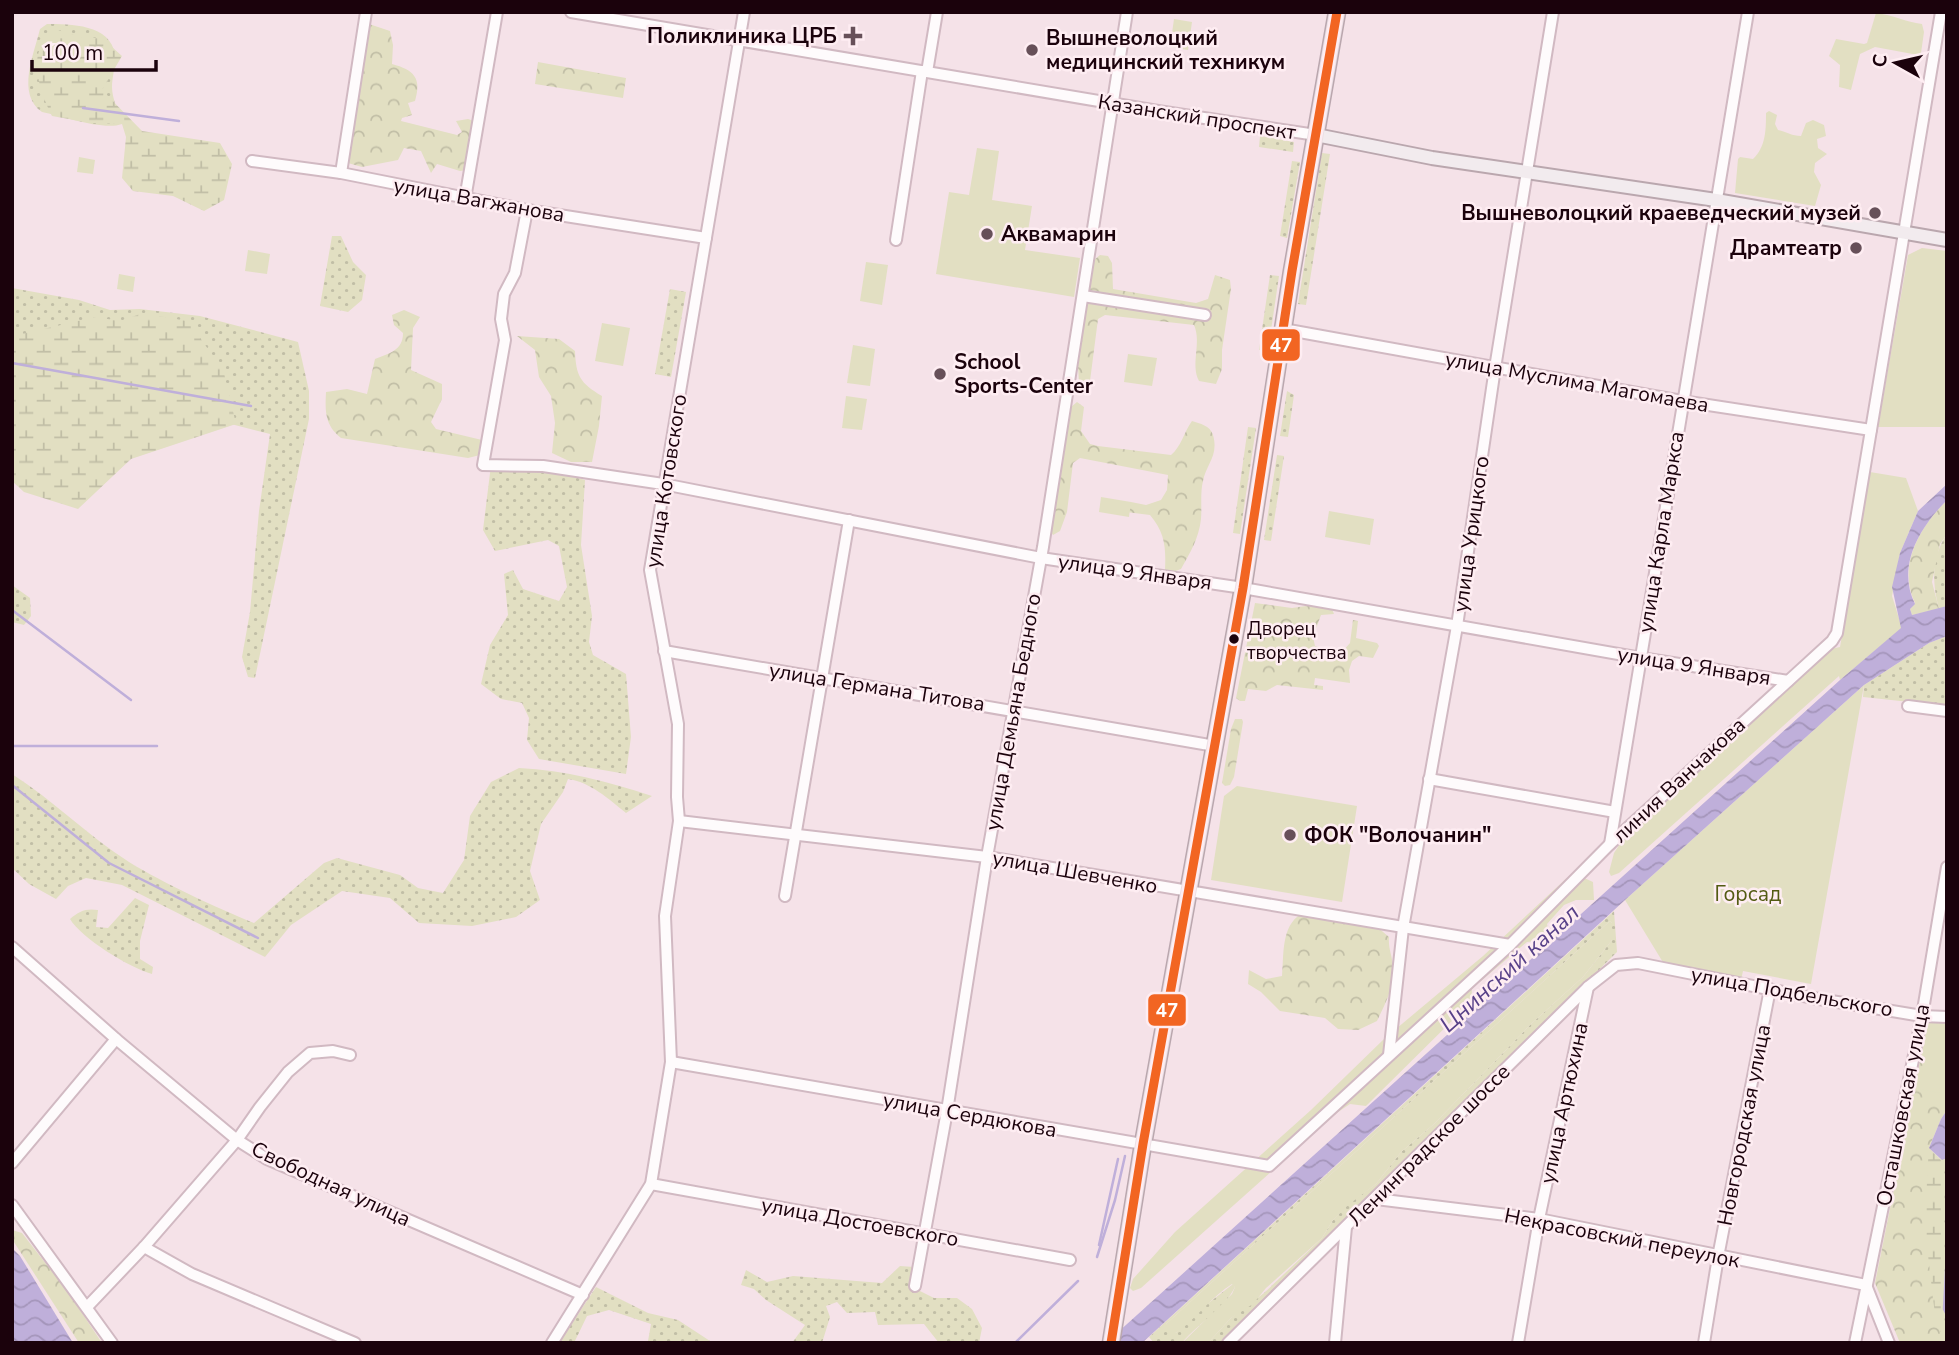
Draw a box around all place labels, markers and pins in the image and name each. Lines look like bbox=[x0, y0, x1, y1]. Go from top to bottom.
place label: Поликлиника ЦРБ bbox=[647, 22, 837, 50]
place label: Вышневолоцкий медицинский техникум bbox=[1046, 24, 1285, 76]
marker: Поликлиника ЦРБ bbox=[843, 26, 863, 46]
marker: Вышневолоцкий медицинский техникум bbox=[1024, 42, 1040, 58]
place label: Вышневолоцкий краеведческий музей bbox=[1461, 199, 1861, 227]
marker: Вышневолоцкий краеведческий музей bbox=[1867, 205, 1883, 221]
place label: Аквамарин bbox=[1001, 220, 1117, 248]
marker: Аквамарин bbox=[979, 226, 995, 242]
place label: Драмтеатр bbox=[1730, 234, 1842, 262]
marker: Драмтеатр bbox=[1848, 240, 1864, 256]
place label: School Sports-Center bbox=[954, 348, 1094, 400]
marker: School Sports-Center bbox=[932, 366, 948, 382]
place label: Дворец творчества bbox=[1247, 616, 1347, 666]
marker: Дворец творчества bbox=[1227, 632, 1241, 646]
place label: ФОК "Волочанин" bbox=[1304, 821, 1491, 849]
marker: ФОК "Волочанин" bbox=[1282, 827, 1298, 843]

